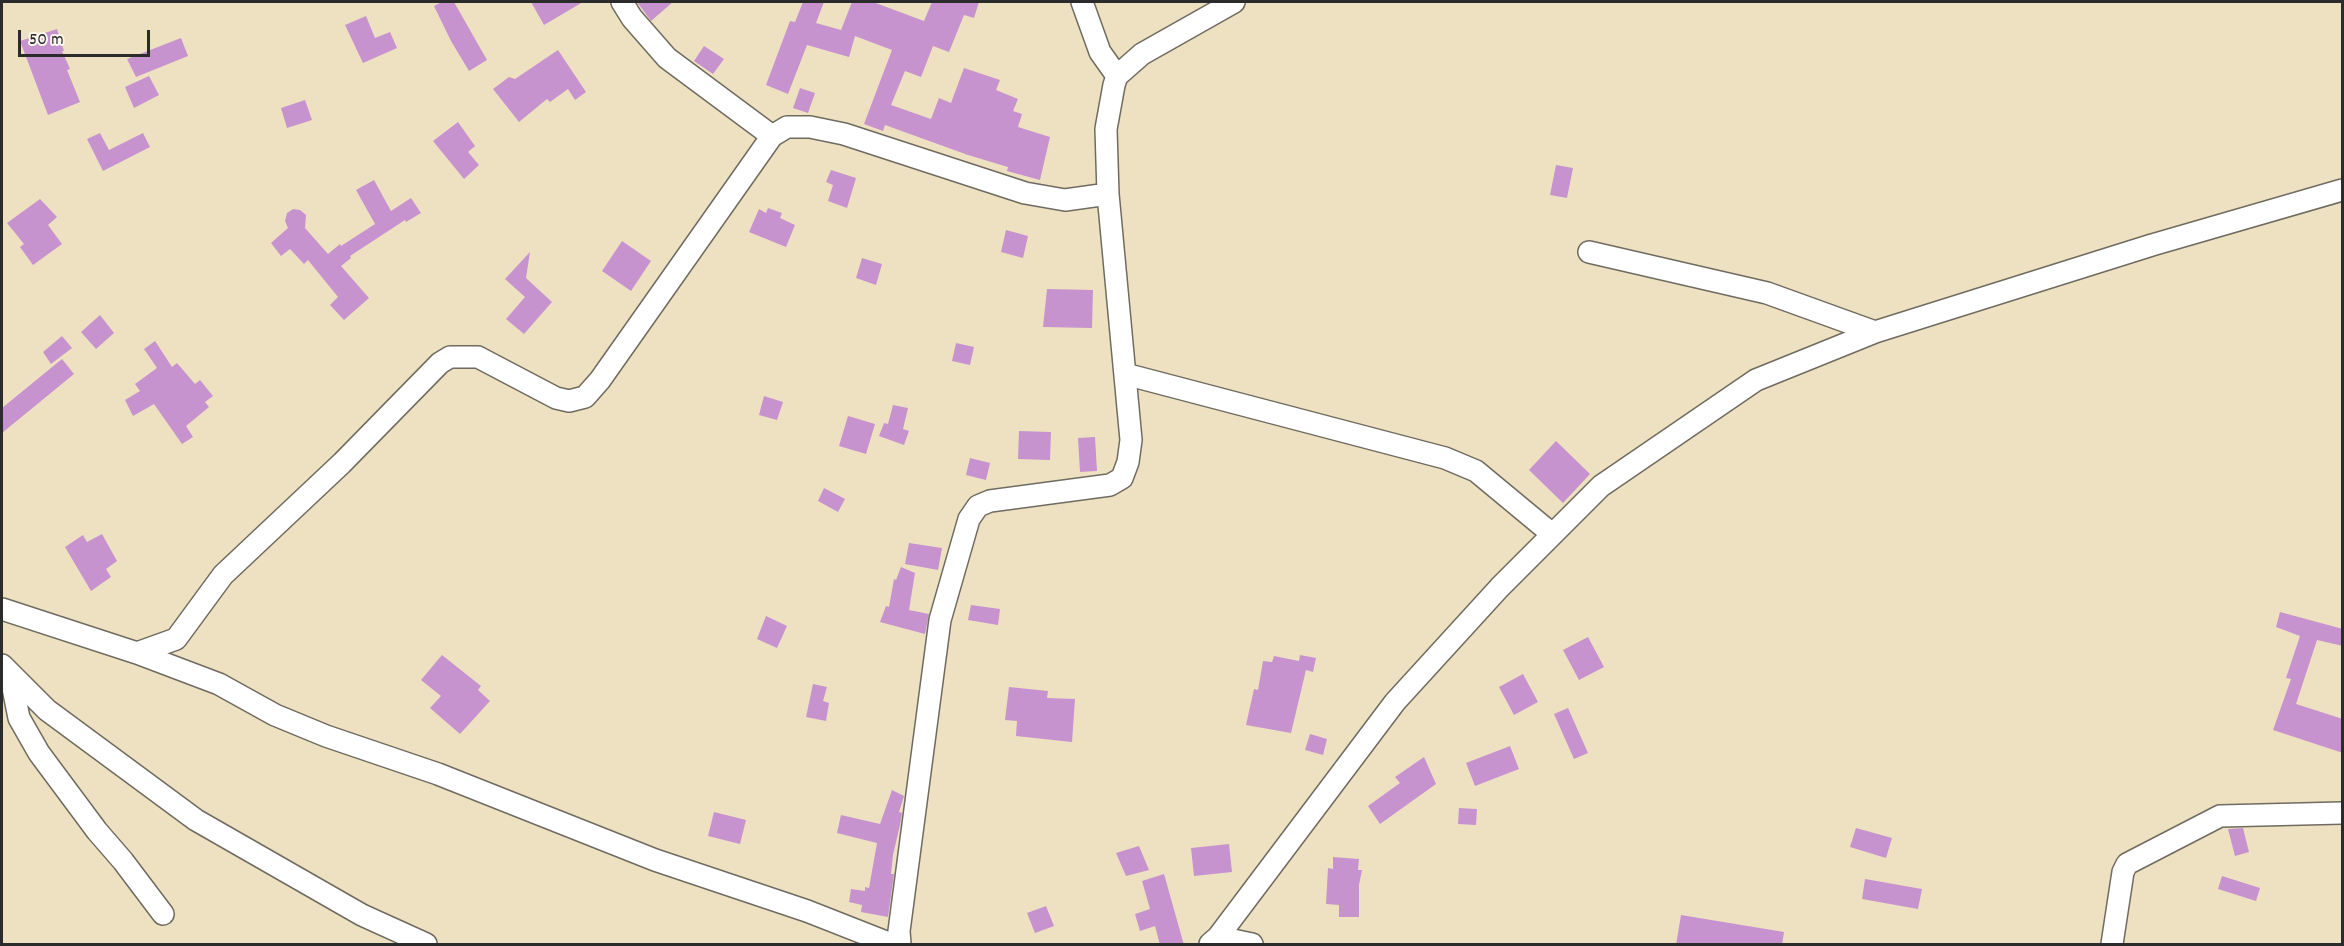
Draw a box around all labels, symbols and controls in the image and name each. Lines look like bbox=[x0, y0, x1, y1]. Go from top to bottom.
scale bar bbox=[21, 18, 153, 56]
text: 50 m bbox=[29, 28, 64, 53]

